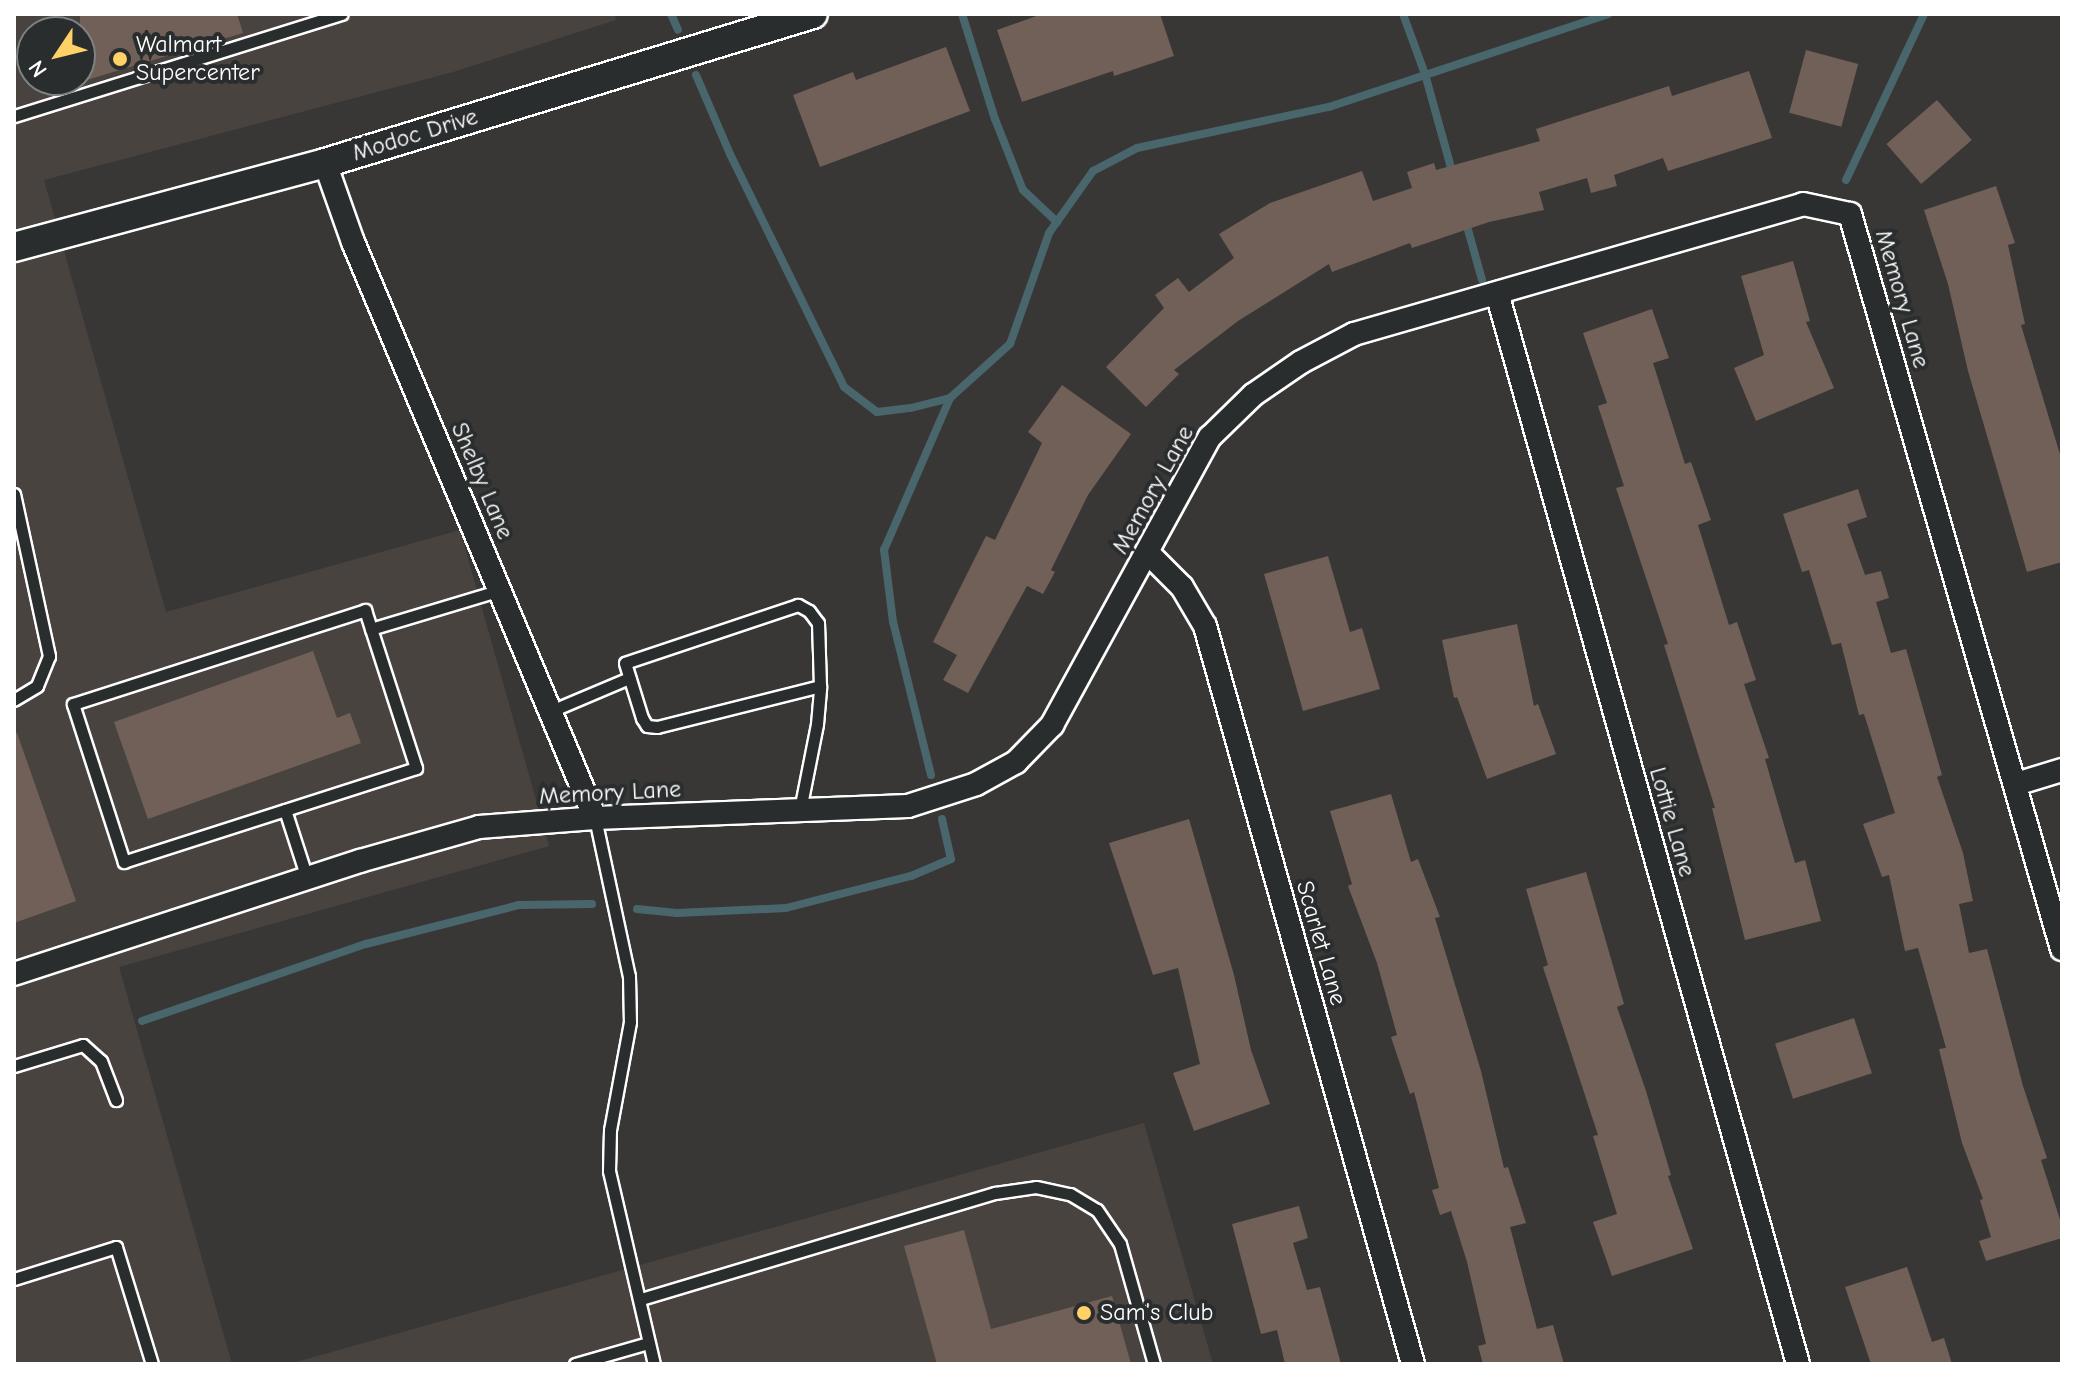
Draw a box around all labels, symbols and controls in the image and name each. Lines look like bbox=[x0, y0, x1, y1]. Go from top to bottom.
north arrow bbox=[16, 16, 96, 96]
place label: Walmart Supercenter bbox=[136, 31, 260, 87]
marker: Walmart Supercenter bbox=[111, 50, 129, 68]
text: N bbox=[23, 55, 53, 82]
street label: Modoc Drive bbox=[349, 102, 481, 168]
street label: Memory Lane bbox=[1869, 227, 1935, 371]
street label: Shelby Lane bbox=[444, 418, 520, 544]
street label: Memory Lane bbox=[1106, 421, 1200, 559]
street label: Lottie Lane bbox=[1643, 764, 1701, 880]
street label: Memory Lane bbox=[538, 775, 682, 811]
street label: Scarlet Lane bbox=[1289, 877, 1353, 1009]
place label: Sam's Club bbox=[1100, 1299, 1213, 1327]
marker: Sam's Club bbox=[1075, 1304, 1093, 1322]

